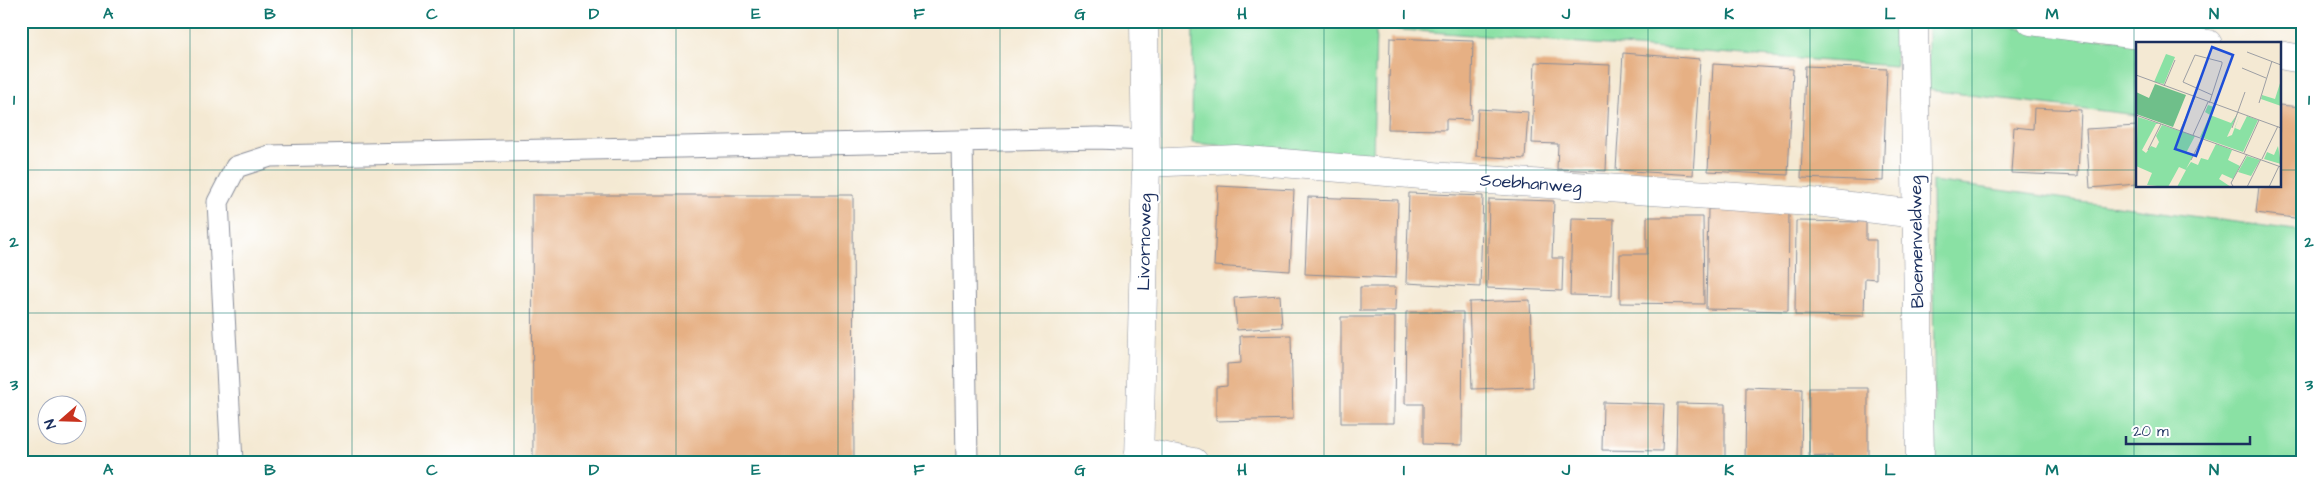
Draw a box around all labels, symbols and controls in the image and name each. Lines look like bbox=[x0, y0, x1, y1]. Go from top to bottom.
text: A bbox=[103, 3, 114, 25]
text: B bbox=[264, 3, 276, 25]
text: C bbox=[426, 3, 438, 25]
text: D bbox=[589, 3, 600, 25]
text: E bbox=[751, 3, 761, 25]
text: F bbox=[913, 3, 925, 25]
text: G bbox=[1074, 3, 1086, 25]
text: H bbox=[1237, 3, 1247, 25]
text: I bbox=[1403, 3, 1405, 25]
text: J bbox=[1561, 3, 1571, 25]
text: K bbox=[1724, 3, 1734, 25]
text: L bbox=[1884, 3, 1896, 25]
text: M bbox=[2045, 3, 2059, 25]
text: N bbox=[2209, 3, 2219, 25]
inset map bbox=[2136, 42, 2280, 188]
text: 1 bbox=[13, 89, 16, 111]
text: 1 bbox=[2308, 89, 2311, 111]
street label: Soebhanweg bbox=[1479, 167, 1583, 201]
street label: Bloemenveldweg bbox=[1903, 175, 1931, 309]
street label: Livornoweg bbox=[1131, 193, 1159, 291]
text: 2 bbox=[8, 231, 19, 253]
text: 2 bbox=[2303, 231, 2314, 253]
text: 3 bbox=[9, 374, 19, 396]
text: 3 bbox=[2304, 374, 2314, 396]
north arrow bbox=[38, 396, 88, 446]
scale bar bbox=[2126, 413, 2249, 445]
text: N bbox=[40, 416, 62, 432]
text: 20 m bbox=[2133, 421, 2169, 442]
text: A bbox=[103, 459, 114, 481]
text: B bbox=[264, 459, 276, 481]
text: C bbox=[426, 459, 438, 481]
text: D bbox=[589, 459, 600, 481]
text: E bbox=[751, 459, 761, 481]
text: F bbox=[913, 459, 925, 481]
text: G bbox=[1074, 459, 1086, 481]
text: H bbox=[1237, 459, 1247, 481]
text: I bbox=[1403, 459, 1405, 481]
text: J bbox=[1561, 459, 1571, 481]
text: K bbox=[1724, 459, 1734, 481]
text: L bbox=[1884, 459, 1896, 481]
text: M bbox=[2045, 459, 2059, 481]
text: N bbox=[2209, 459, 2219, 481]

